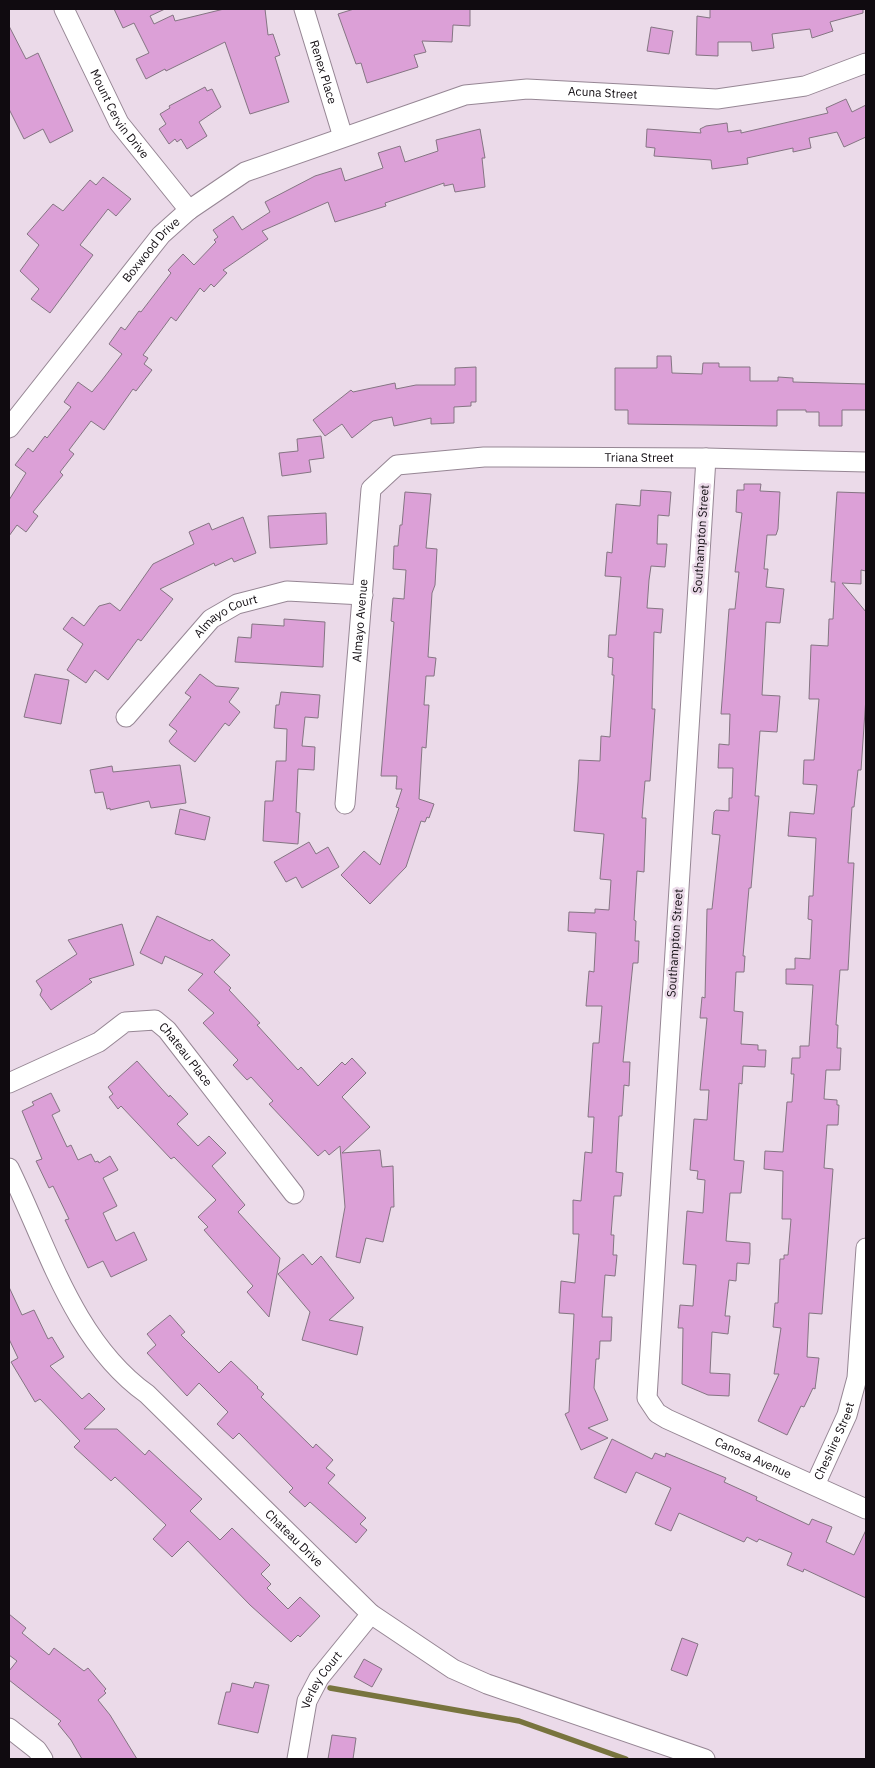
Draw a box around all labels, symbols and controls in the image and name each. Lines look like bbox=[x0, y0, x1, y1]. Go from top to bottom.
street label: Renex Place bbox=[307, 38, 341, 106]
street label: Mount Cervin Drive bbox=[87, 67, 153, 162]
street label: Acuna Street bbox=[567, 83, 638, 102]
street label: Boxwood Drive bbox=[119, 214, 183, 285]
street label: Triana Street bbox=[605, 450, 674, 465]
street label: Southampton Street bbox=[689, 484, 712, 594]
street label: Almayo Avenue bbox=[349, 578, 371, 663]
street label: Almayo Court bbox=[190, 591, 259, 640]
street label: Southampton Street bbox=[663, 888, 686, 998]
street label: Chateau Place bbox=[156, 1019, 216, 1089]
street label: Cheshire Street bbox=[810, 1401, 857, 1482]
street label: Canosa Avenue bbox=[713, 1434, 794, 1482]
street label: Chateau Drive bbox=[262, 1506, 327, 1570]
street label: Verley Court bbox=[298, 1648, 345, 1710]

